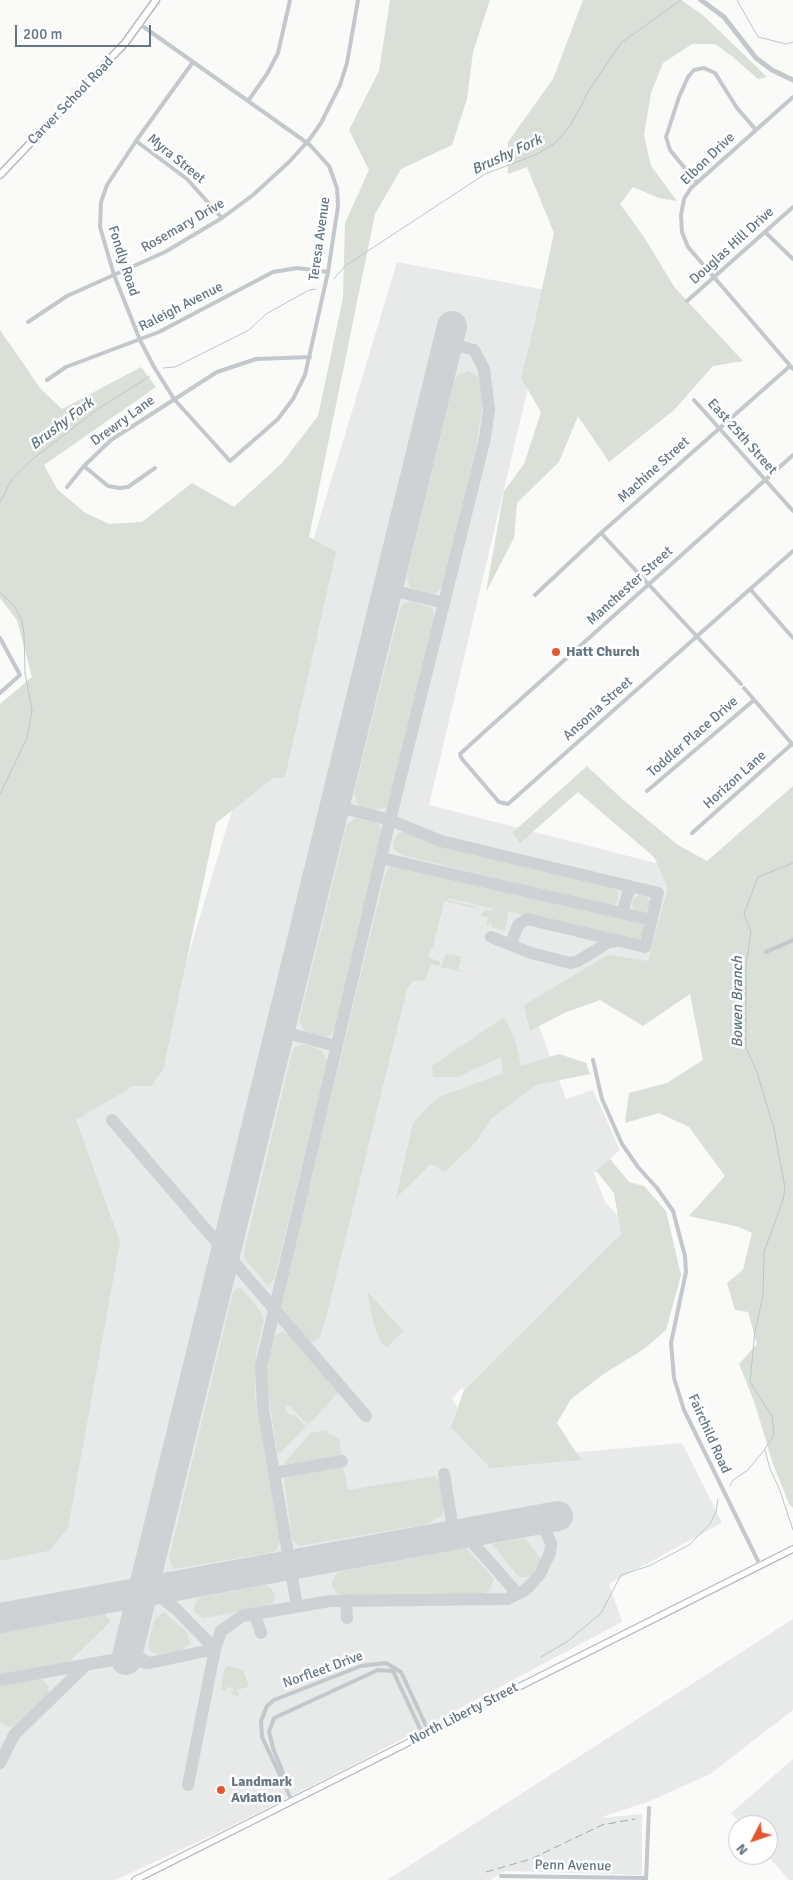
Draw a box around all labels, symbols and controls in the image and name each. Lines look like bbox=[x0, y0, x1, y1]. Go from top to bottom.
scale bar bbox=[18, 15, 154, 47]
text: 200 m bbox=[23, 25, 63, 43]
street label: Carver School Road bbox=[25, 53, 117, 149]
street label: Elbon Drive bbox=[677, 129, 739, 189]
street label: Myra Street bbox=[144, 131, 208, 187]
water label: Brushy Fork bbox=[469, 131, 545, 179]
street label: Rosemary Drive bbox=[138, 195, 228, 257]
street label: Teresa Avenue bbox=[306, 196, 334, 282]
street label: Douglas Hill Drive bbox=[686, 204, 778, 288]
street label: Fondly Road bbox=[104, 224, 142, 298]
street label: Raleigh Avenue bbox=[136, 279, 226, 335]
street label: Drewry Lane bbox=[88, 392, 158, 450]
water label: Brushy Fork bbox=[26, 394, 98, 454]
street label: East 25th Street bbox=[704, 396, 780, 478]
street label: Machine Street bbox=[615, 433, 693, 507]
street label: Manchester Street bbox=[584, 543, 676, 629]
place label: Hatt Church bbox=[566, 644, 640, 660]
marker: Hatt Church bbox=[550, 646, 562, 658]
street label: Ansonia Street bbox=[560, 673, 636, 745]
street label: Toddler Place Drive bbox=[644, 693, 742, 781]
street label: Horizon Lane bbox=[700, 747, 770, 813]
water label: Bowen Branch bbox=[729, 956, 747, 1048]
street label: Fairchild Road bbox=[684, 1392, 734, 1476]
street label: Norfleet Drive bbox=[281, 1648, 365, 1692]
street label: North Liberty Street bbox=[407, 1679, 521, 1749]
place label: Landmark Aviation bbox=[231, 1774, 292, 1806]
marker: Landmark Aviation bbox=[215, 1784, 227, 1796]
north arrow bbox=[728, 1815, 778, 1865]
text: N bbox=[732, 1840, 752, 1859]
street label: Penn Avenue bbox=[535, 1857, 611, 1875]

